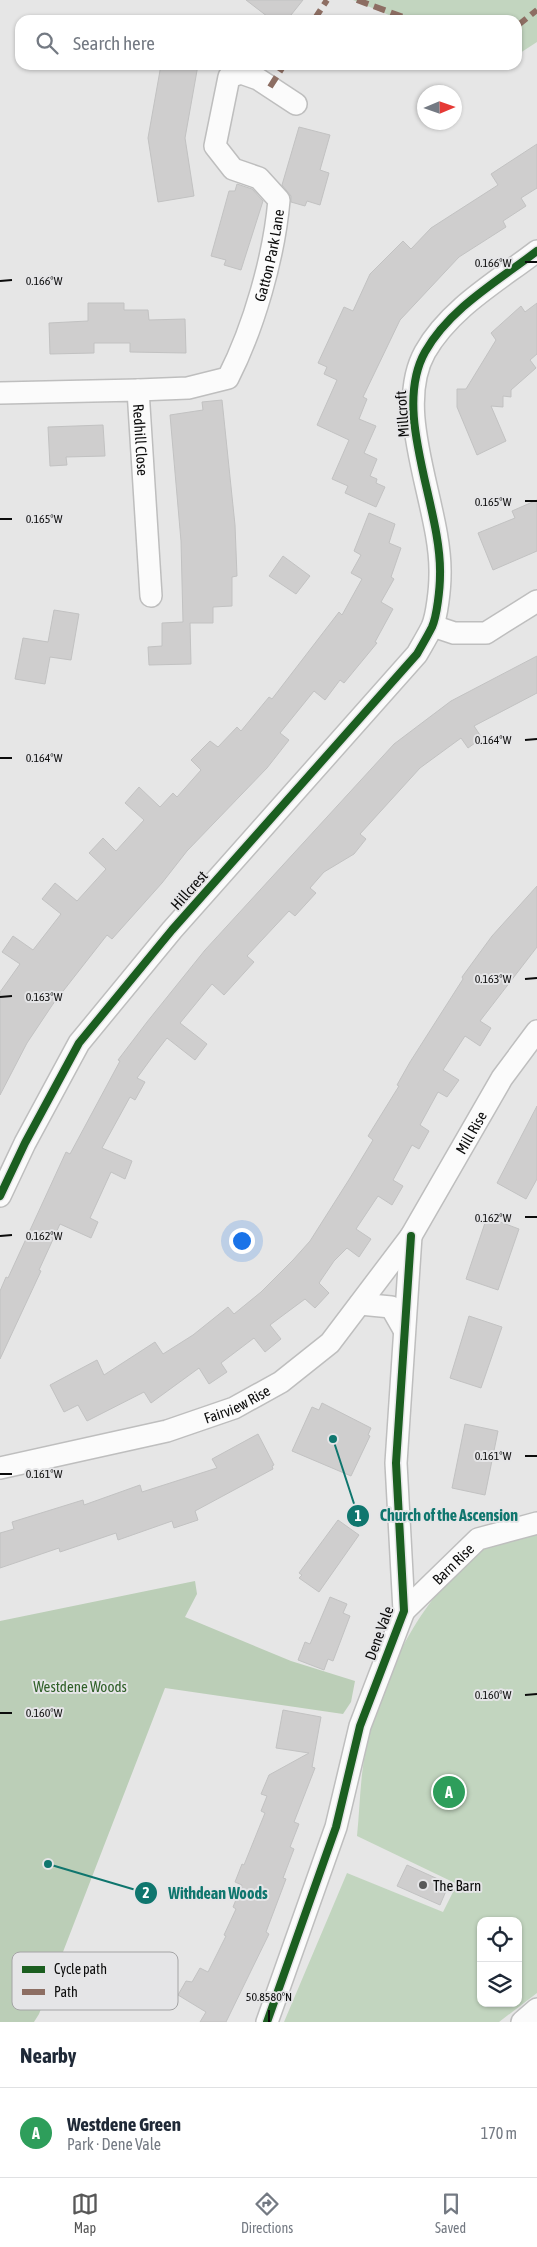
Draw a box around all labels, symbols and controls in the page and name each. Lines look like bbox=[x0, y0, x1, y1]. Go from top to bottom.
search box bbox=[15, 15, 522, 70]
icon: search bbox=[33, 29, 61, 57]
text: Search here bbox=[73, 32, 155, 54]
north arrow bbox=[417, 85, 462, 130]
street label: Gatton Park Lane bbox=[250, 208, 287, 304]
text: 0.166°W bbox=[475, 256, 512, 270]
text: 0.166°W bbox=[26, 274, 63, 288]
street label: Millcroft bbox=[392, 390, 412, 438]
street label: Redhill Close bbox=[130, 403, 152, 476]
text: 0.165°W bbox=[475, 495, 512, 509]
text: 0.165°W bbox=[26, 512, 63, 526]
text: 0.164°W bbox=[475, 733, 512, 747]
text: 0.164°W bbox=[26, 751, 63, 765]
street label: Hillcrest bbox=[167, 867, 211, 913]
text: 0.163°W bbox=[475, 972, 512, 986]
text: 0.163°W bbox=[26, 990, 63, 1004]
street label: Mill Rise bbox=[452, 1108, 490, 1157]
text: 0.162°W bbox=[475, 1211, 512, 1225]
your location bbox=[229, 1228, 255, 1254]
text: 0.162°W bbox=[26, 1229, 63, 1243]
street label: Fairview Rise bbox=[202, 1381, 273, 1426]
text: 0.161°W bbox=[475, 1449, 512, 1463]
text: 0.161°W bbox=[26, 1467, 63, 1481]
callout: Church of the Ascension bbox=[345, 1500, 529, 1531]
text: Church of the Ascension bbox=[380, 1506, 518, 1524]
text: 1 bbox=[354, 1507, 362, 1524]
street label: Barn Rise bbox=[429, 1540, 477, 1587]
street label: Dene Vale bbox=[361, 1604, 397, 1662]
park label: Westdene Woods bbox=[33, 1678, 127, 1695]
text: 0.160°W bbox=[475, 1688, 512, 1702]
text: 0.160°W bbox=[26, 1706, 63, 1720]
pin: A bbox=[433, 1773, 465, 1811]
place label: The Barn bbox=[433, 1877, 481, 1894]
callout: Withdean Woods bbox=[134, 1878, 278, 1909]
marker: The Barn bbox=[417, 1879, 429, 1891]
text: 2 bbox=[142, 1884, 150, 1901]
text: Withdean Woods bbox=[167, 1884, 268, 1902]
map controls bbox=[477, 1917, 522, 2007]
button: locate bbox=[477, 1917, 522, 1962]
legend bbox=[12, 1952, 178, 2010]
text: Cycle path bbox=[54, 1961, 107, 1977]
button: layers bbox=[477, 1962, 522, 2007]
text: Path bbox=[54, 1984, 78, 2000]
text: 50.8580°N bbox=[246, 1990, 292, 2004]
text: Nearby bbox=[20, 2043, 76, 2067]
text: Westdene Green bbox=[67, 2113, 181, 2135]
text: A bbox=[32, 2124, 40, 2142]
text: 170 m bbox=[481, 2124, 517, 2142]
text: Park · Dene Vale bbox=[67, 2135, 161, 2153]
tab: Map bbox=[71, 2190, 99, 2236]
tab: Directions bbox=[241, 2190, 293, 2236]
tab: Saved bbox=[435, 2190, 466, 2236]

